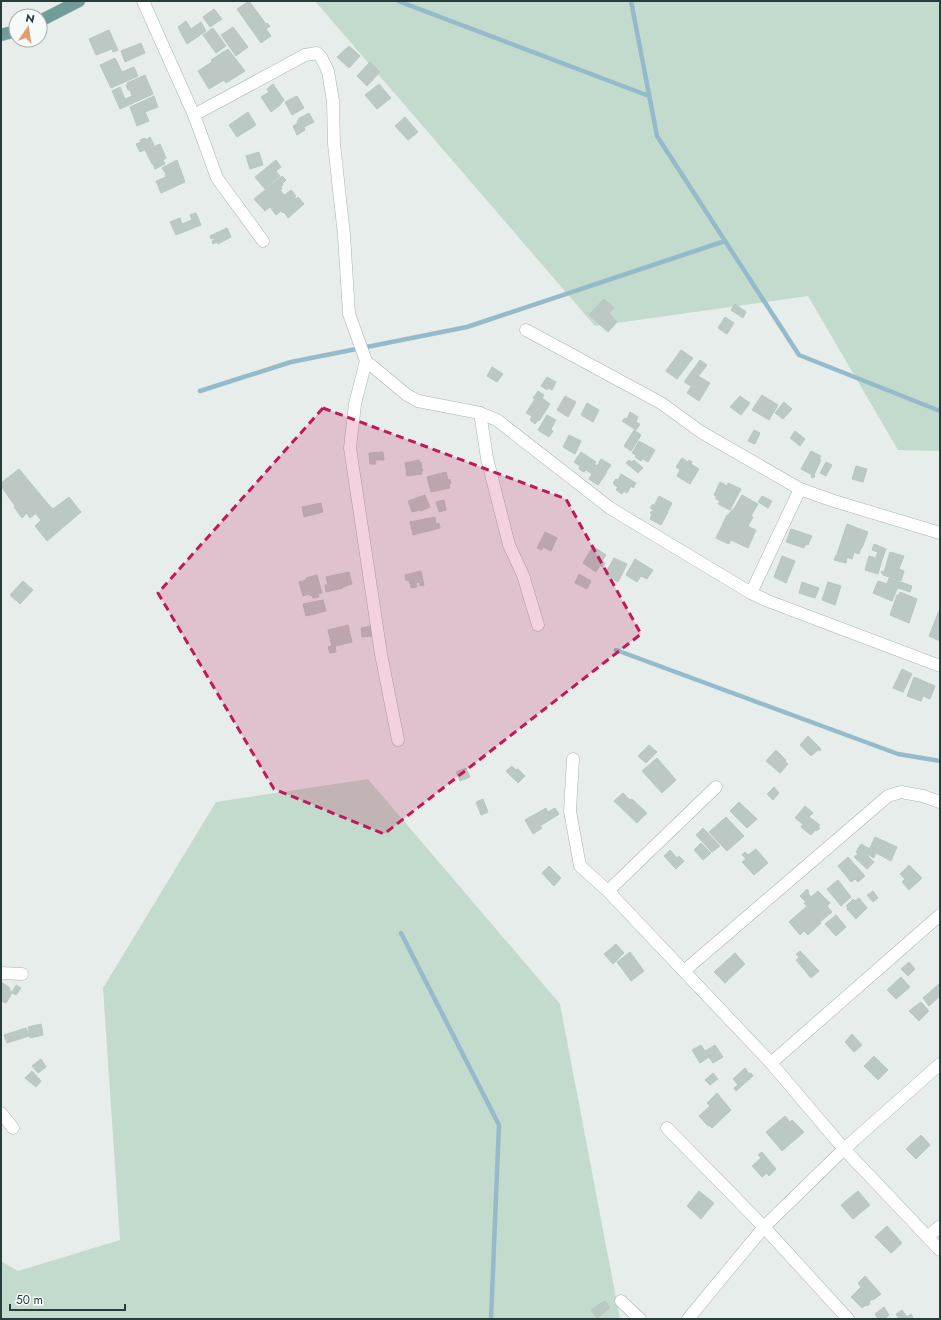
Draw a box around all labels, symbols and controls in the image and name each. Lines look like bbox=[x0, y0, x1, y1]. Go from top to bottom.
north arrow bbox=[8, 8, 48, 48]
text: N bbox=[24, 9, 36, 27]
scale bar bbox=[10, 1286, 125, 1312]
text: 50 m bbox=[16, 1291, 43, 1309]

